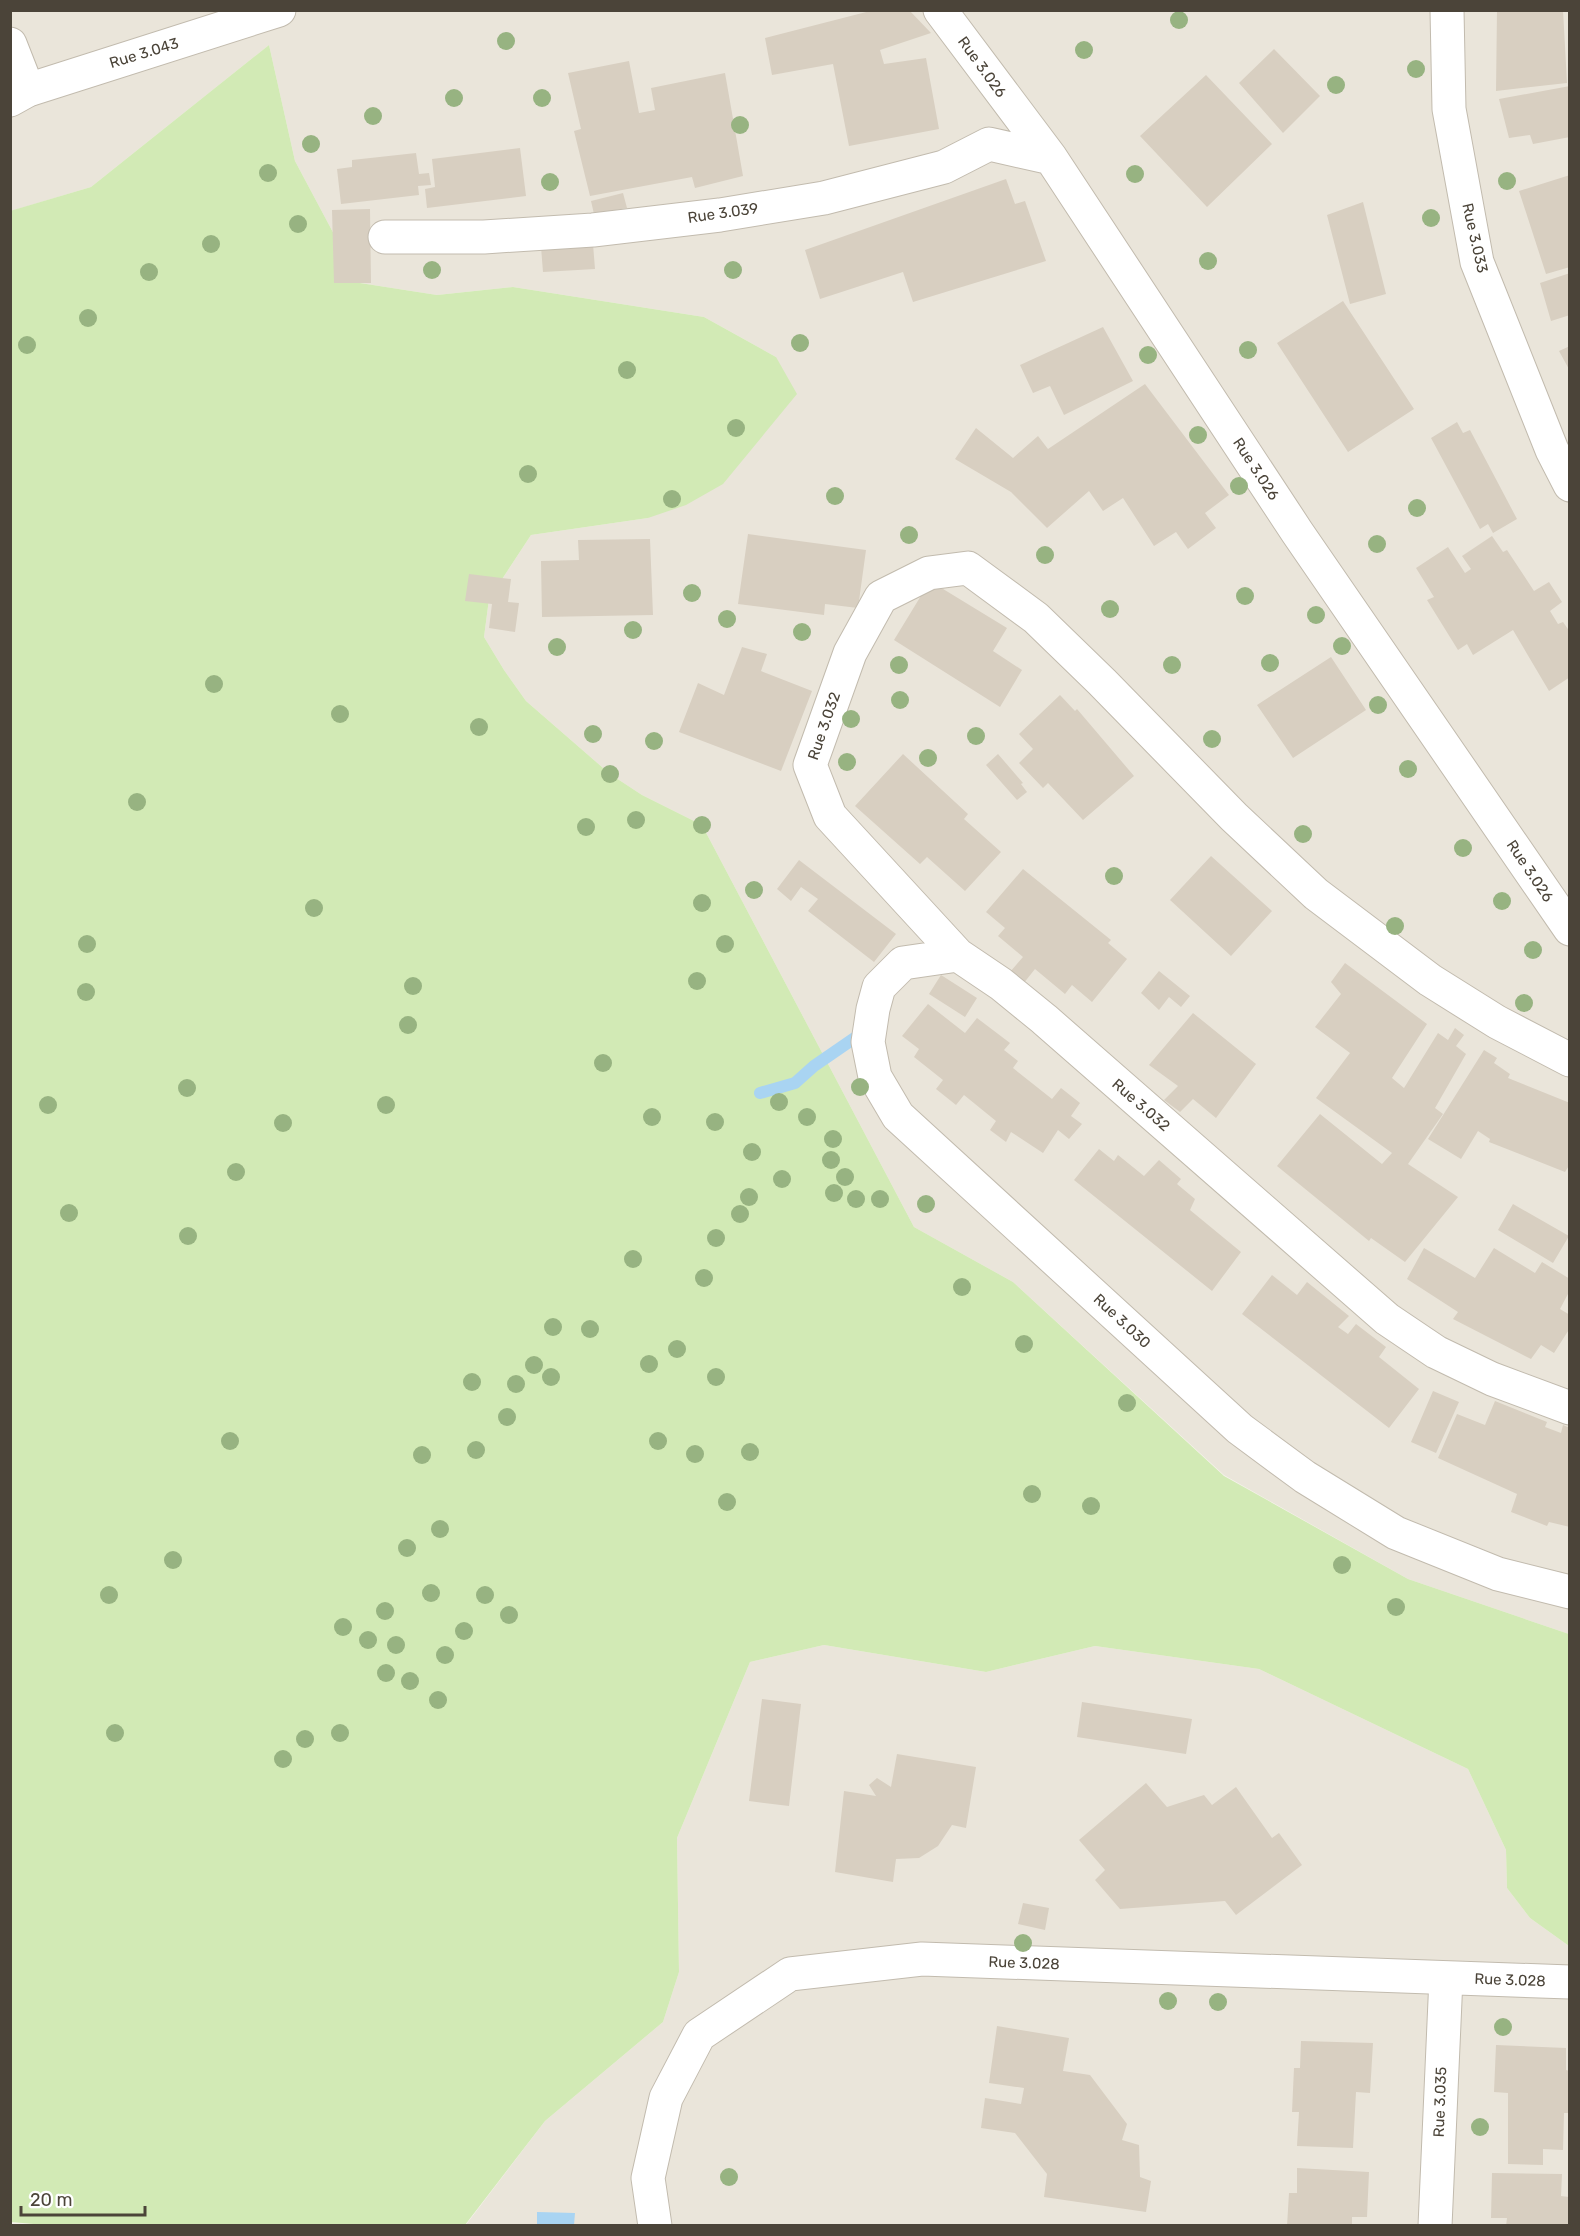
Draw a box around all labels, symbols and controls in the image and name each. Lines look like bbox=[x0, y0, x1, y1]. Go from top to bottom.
street label: Rue 3.026 bbox=[954, 33, 1010, 101]
street label: Rue 3.043 bbox=[107, 34, 181, 72]
street label: Rue 3.039 bbox=[687, 199, 759, 227]
street label: Rue 3.033 bbox=[1458, 201, 1492, 275]
street label: Rue 3.026 bbox=[1229, 434, 1283, 504]
street label: Rue 3.032 bbox=[804, 689, 844, 762]
street label: Rue 3.026 bbox=[1503, 837, 1557, 905]
street label: Rue 3.032 bbox=[1108, 1075, 1174, 1135]
street label: Rue 3.030 bbox=[1090, 1290, 1154, 1352]
street label: Rue 3.028 bbox=[988, 1953, 1060, 1973]
street label: Rue 3.028 bbox=[1474, 1970, 1546, 1990]
street label: Rue 3.035 bbox=[1430, 2066, 1450, 2138]
scale bar bbox=[21, 2179, 146, 2217]
text: 20 m bbox=[30, 2189, 72, 2211]

